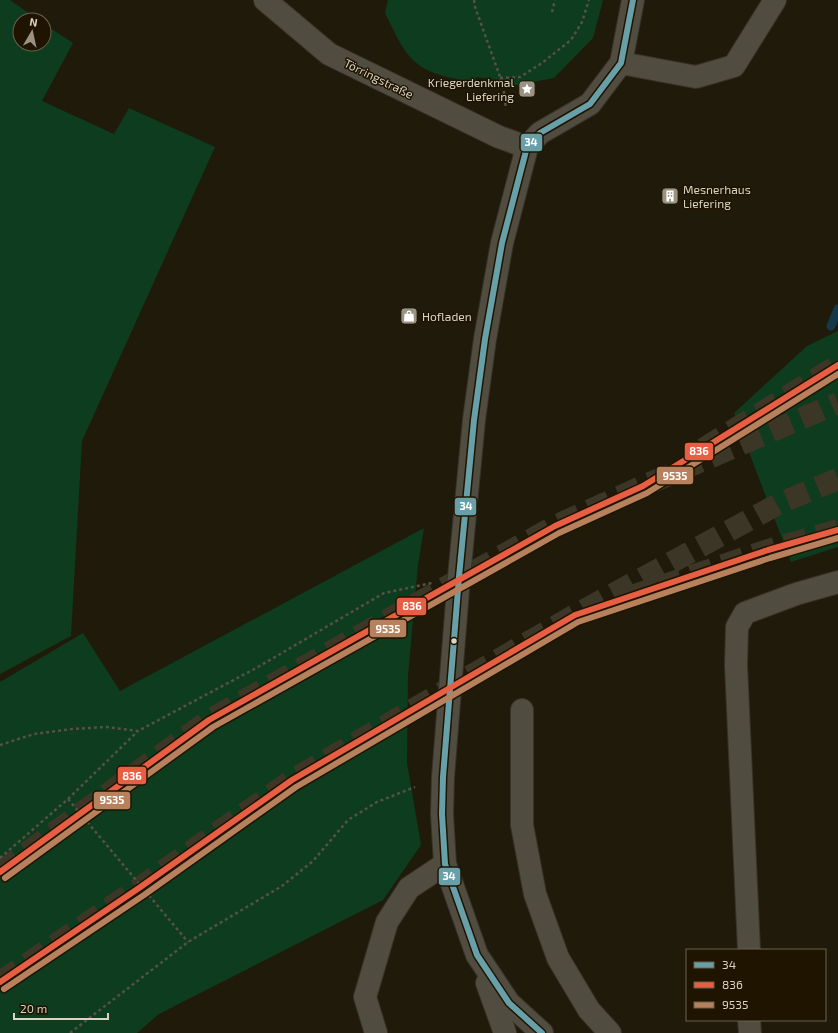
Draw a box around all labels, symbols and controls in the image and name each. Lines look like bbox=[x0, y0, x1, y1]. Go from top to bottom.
north arrow bbox=[12, 12, 52, 52]
text: N bbox=[29, 15, 39, 29]
street label: Törringstraße bbox=[342, 55, 416, 101]
place label: Kriegerdenkmal Liefering bbox=[428, 75, 514, 103]
place icon: Kriegerdenkmal Liefering bbox=[517, 79, 537, 99]
line badge: 34 bbox=[520, 133, 543, 152]
text: 34 bbox=[524, 135, 538, 148]
place label: Mesnerhaus Liefering bbox=[683, 182, 751, 210]
building icon: Mesnerhaus Liefering bbox=[660, 186, 680, 206]
shop icon: Hofladen bbox=[399, 306, 419, 326]
place label: Hofladen bbox=[422, 309, 472, 323]
line badge: 836 bbox=[684, 442, 714, 461]
text: 836 bbox=[689, 444, 709, 457]
line badge: 9535 bbox=[656, 466, 694, 485]
text: 9535 bbox=[663, 469, 687, 482]
line badge: 34 bbox=[454, 497, 477, 516]
text: 34 bbox=[459, 499, 473, 512]
line badge: 836 bbox=[396, 597, 427, 616]
text: 836 bbox=[402, 599, 422, 612]
line badge: 9535 bbox=[369, 619, 407, 638]
text: 9535 bbox=[376, 622, 400, 635]
unlabelled marker bbox=[449, 636, 459, 646]
line badge: 836 bbox=[117, 766, 147, 785]
text: 836 bbox=[122, 769, 142, 782]
line badge: 9535 bbox=[93, 791, 131, 810]
text: 9535 bbox=[100, 793, 124, 806]
line badge: 34 bbox=[438, 867, 461, 886]
text: 34 bbox=[442, 869, 456, 882]
legend bbox=[686, 949, 826, 1021]
text: 34 bbox=[722, 957, 736, 971]
text: 836 bbox=[722, 977, 743, 991]
scale bar bbox=[14, 995, 108, 1021]
text: 9535 bbox=[722, 997, 748, 1011]
text: 20 m bbox=[20, 1001, 47, 1015]

